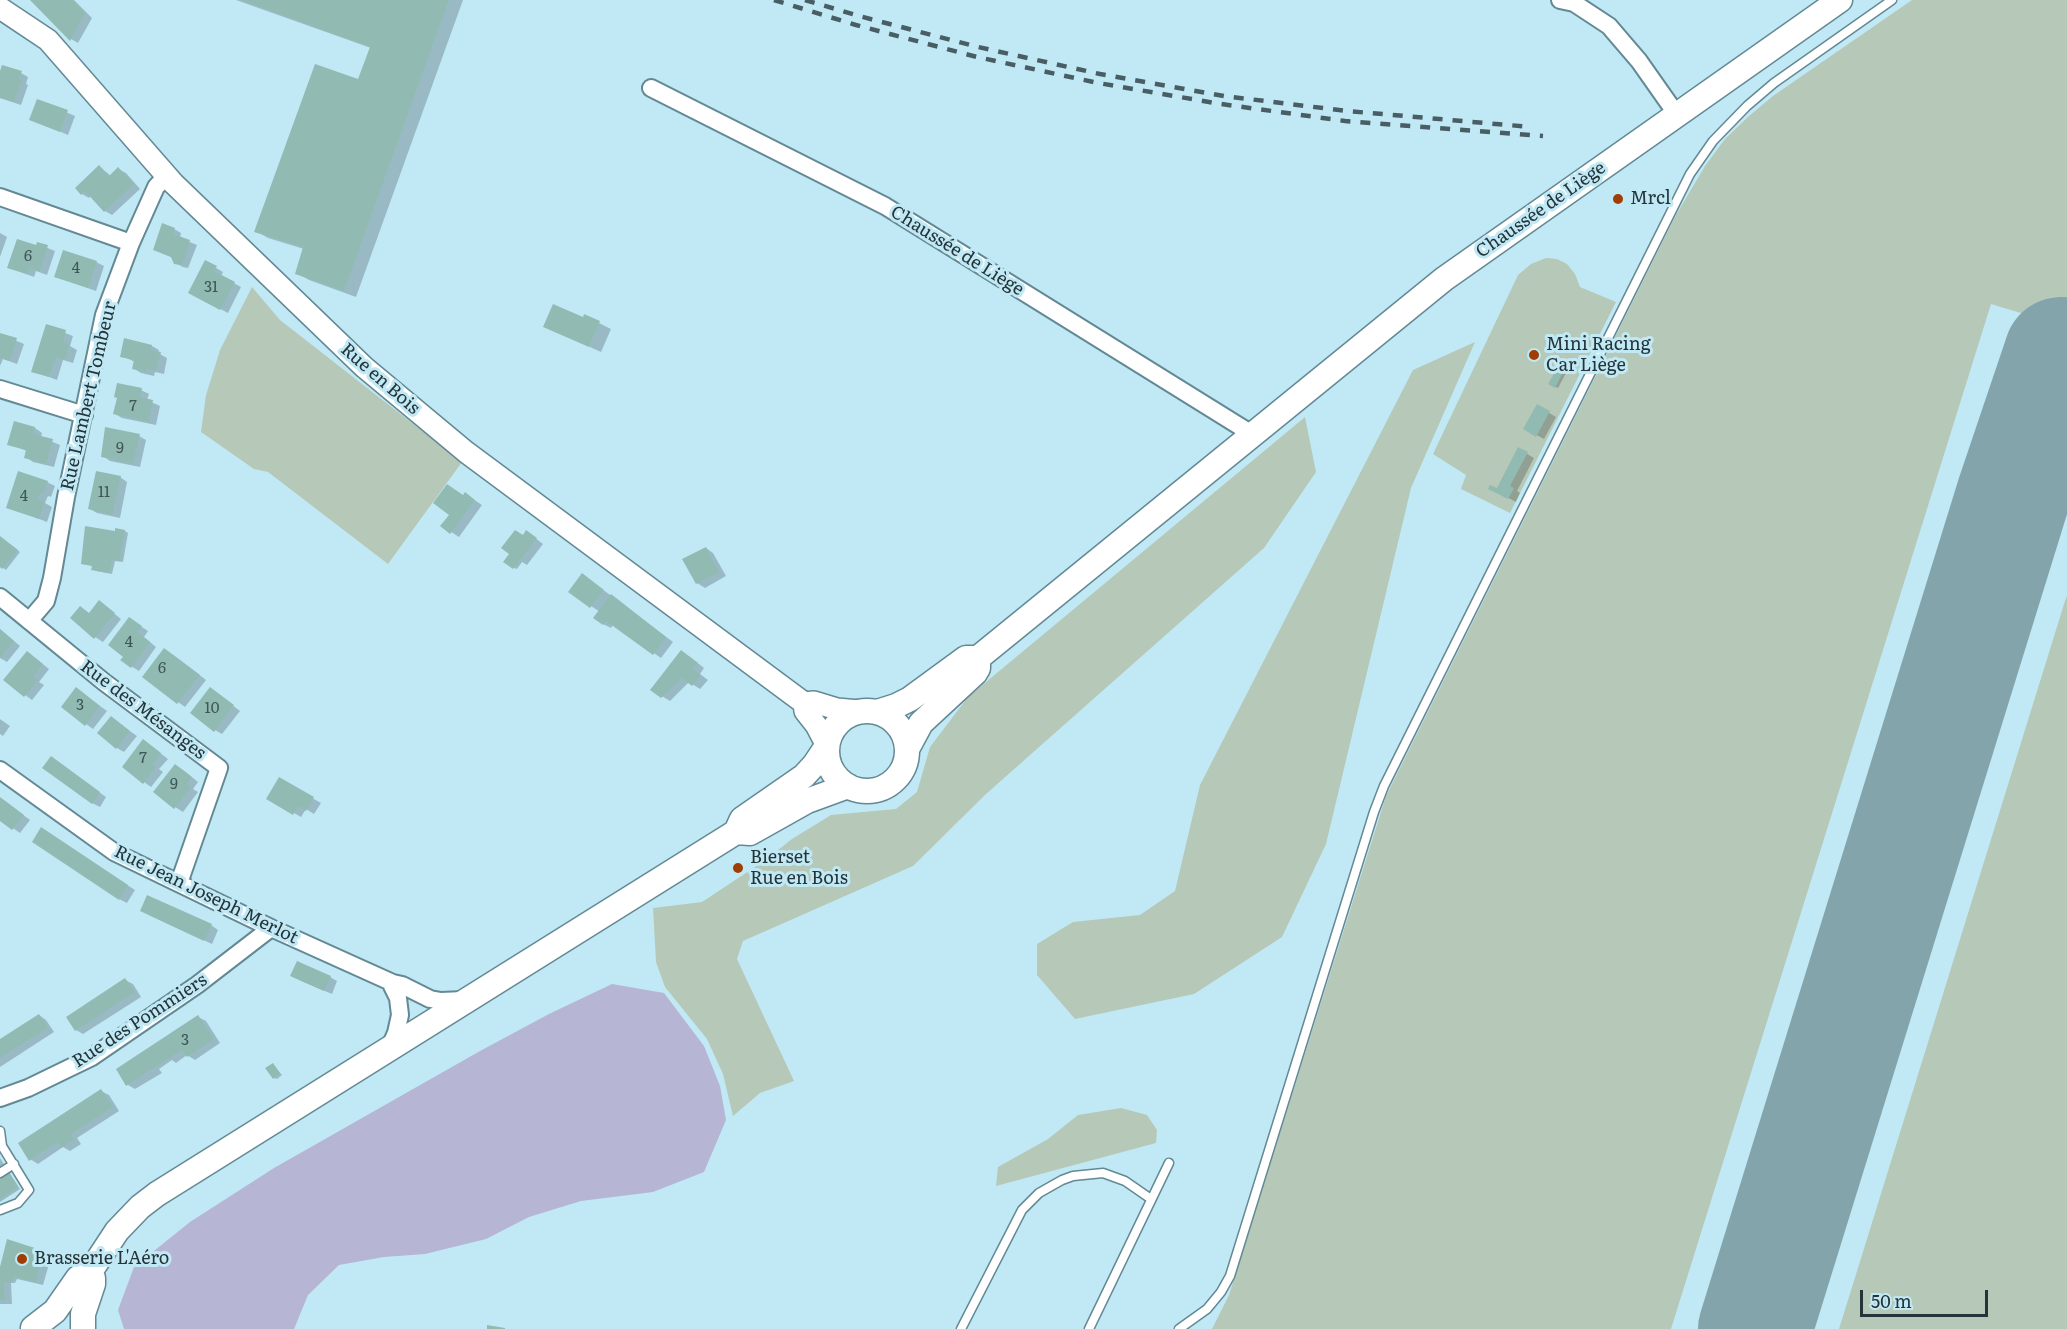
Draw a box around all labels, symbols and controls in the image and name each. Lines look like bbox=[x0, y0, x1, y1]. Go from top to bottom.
street label: Chaussée de Liège bbox=[1472, 157, 1610, 263]
place label: Mrcl bbox=[1630, 188, 1671, 210]
marker: Mrcl bbox=[1611, 192, 1625, 206]
street label: Chaussée de Liège bbox=[886, 201, 1028, 301]
house number: 6 bbox=[24, 248, 32, 266]
house number: 4 bbox=[72, 260, 80, 278]
house number: 31 bbox=[204, 279, 218, 297]
street label: Rue Lambert Tombeur bbox=[57, 299, 121, 493]
place label: Mini Racing Car Liège bbox=[1546, 334, 1651, 376]
street label: Rue en Bois bbox=[336, 339, 424, 419]
marker: Mini Racing Car Liège bbox=[1527, 348, 1541, 362]
house number: 7 bbox=[129, 398, 137, 416]
house number: 9 bbox=[116, 440, 124, 458]
house number: 11 bbox=[98, 484, 110, 502]
house number: 4 bbox=[20, 488, 28, 506]
house number: 4 bbox=[125, 634, 133, 652]
street label: Rue des Mésanges bbox=[76, 656, 210, 764]
house number: 6 bbox=[158, 660, 166, 678]
house number: 3 bbox=[76, 697, 84, 715]
house number: 10 bbox=[205, 700, 219, 718]
house number: 7 bbox=[139, 750, 147, 768]
house number: 9 bbox=[170, 776, 178, 794]
street label: Rue Jean Joseph Merlot bbox=[111, 841, 301, 949]
place label: Bierset Rue en Bois bbox=[750, 847, 848, 890]
marker: Bierset Rue en Bois bbox=[731, 861, 745, 875]
street label: Rue des Pommiers bbox=[69, 969, 211, 1073]
house number: 3 bbox=[181, 1032, 189, 1050]
place label: Brasserie L'Aéro bbox=[34, 1248, 169, 1270]
marker: Brasserie L'Aéro bbox=[15, 1252, 29, 1266]
scale bar bbox=[1863, 1278, 1990, 1316]
text: 50 m bbox=[1871, 1287, 1912, 1314]

